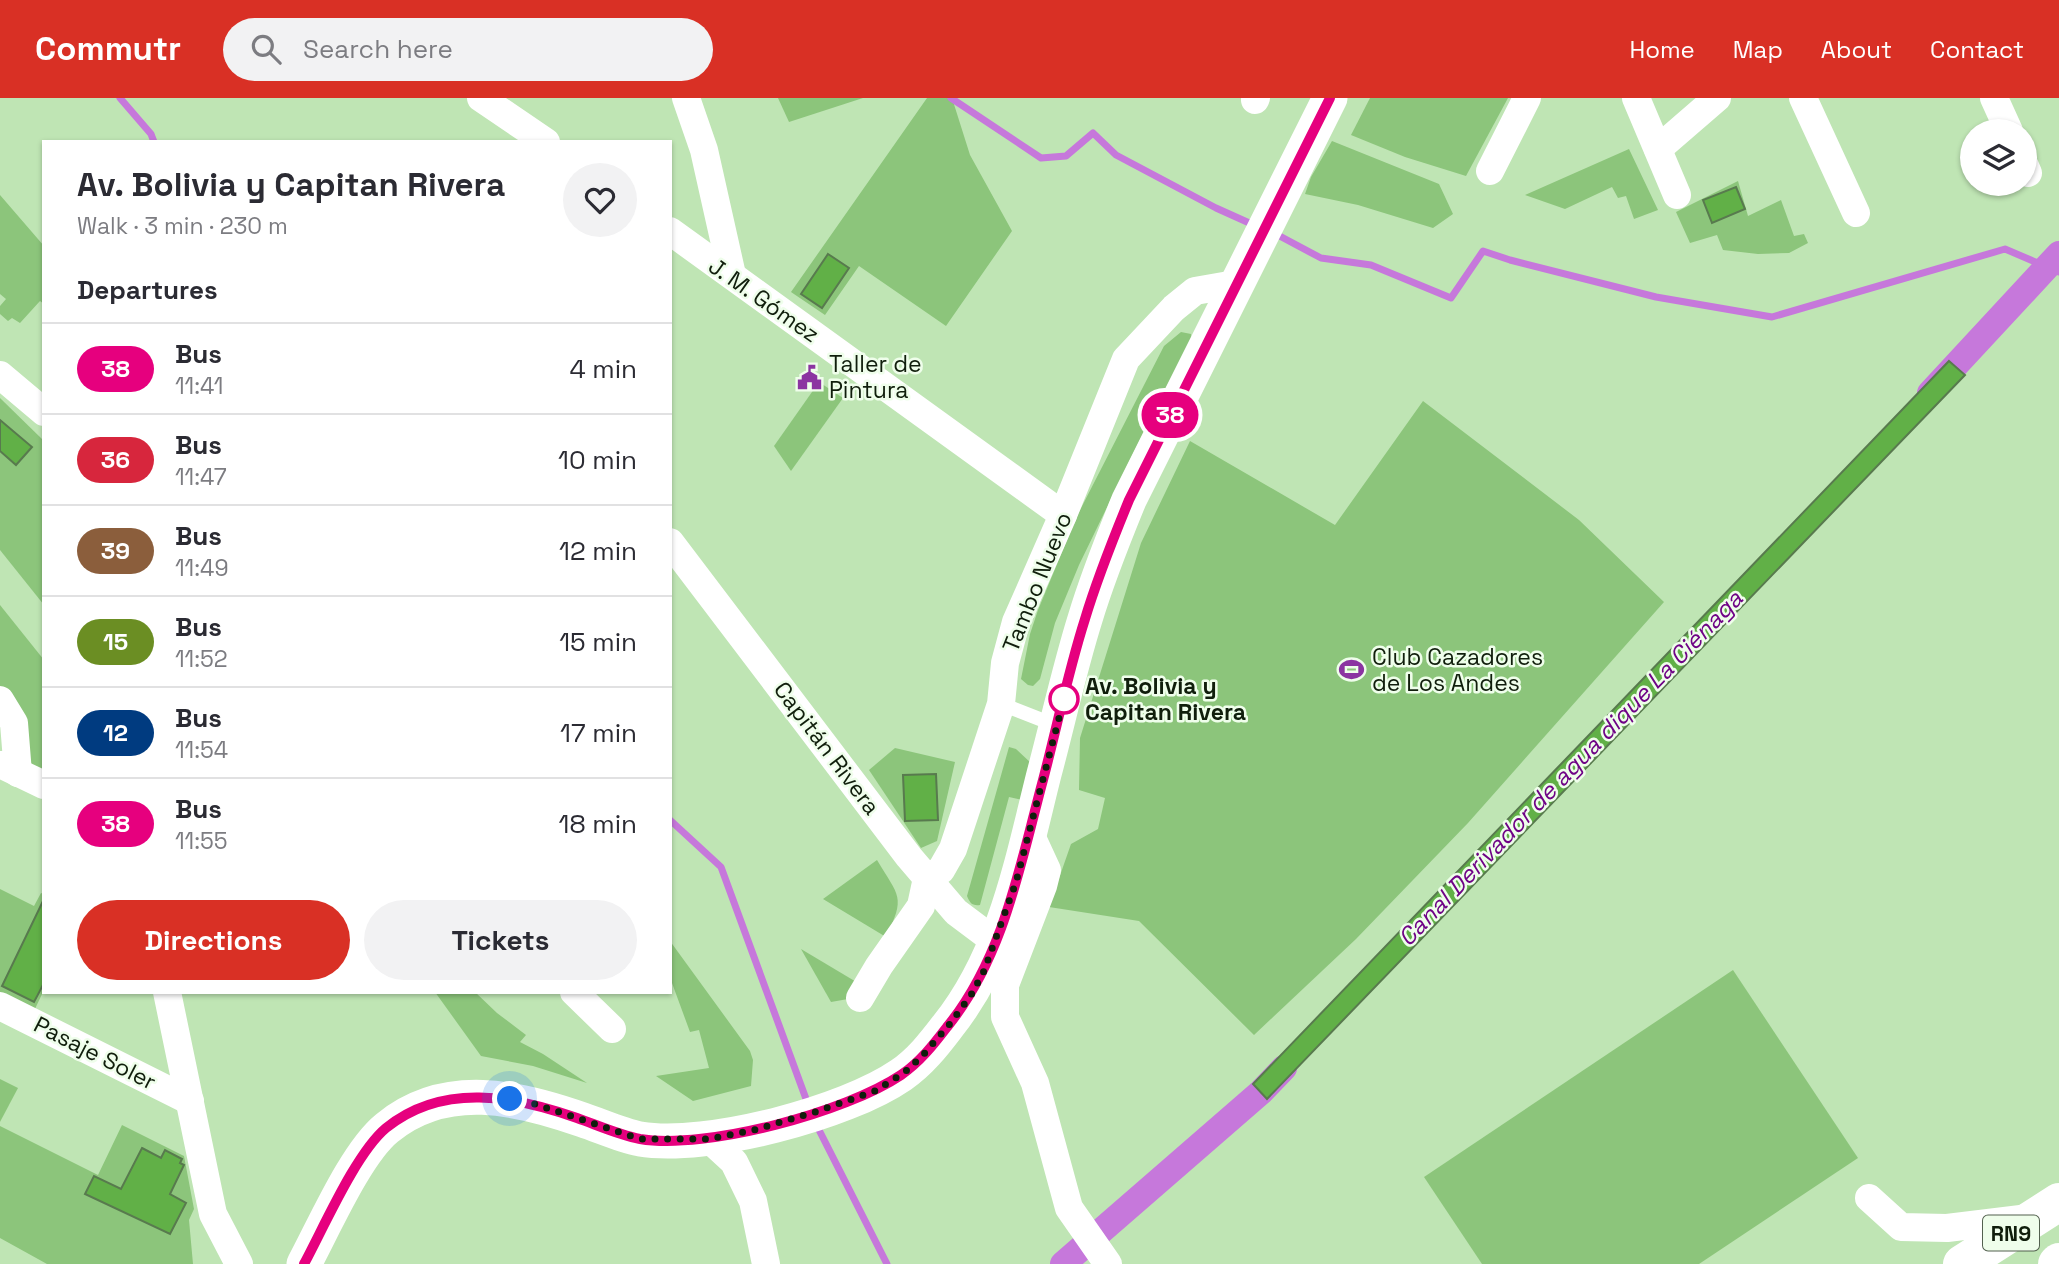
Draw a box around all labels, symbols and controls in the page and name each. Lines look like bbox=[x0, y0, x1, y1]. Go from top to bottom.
search box bbox=[223, 18, 713, 81]
text: Commutr bbox=[35, 28, 181, 70]
icon: search bbox=[247, 30, 285, 68]
text: Search here bbox=[303, 32, 453, 66]
text: Home bbox=[1629, 34, 1695, 65]
text: Map bbox=[1733, 34, 1783, 65]
text: About bbox=[1821, 34, 1892, 65]
text: Contact bbox=[1930, 34, 2024, 65]
map controls bbox=[1960, 119, 2037, 196]
button: layers bbox=[1960, 119, 2037, 196]
button: heart bbox=[563, 163, 637, 237]
text: Av. Bolivia y Capitan Rivera bbox=[77, 164, 505, 206]
text: Walk · 3 min · 230 m bbox=[77, 211, 288, 241]
street label: J. M. Gómez bbox=[703, 251, 825, 349]
text: Departures bbox=[77, 273, 218, 307]
text: Bus bbox=[175, 337, 222, 371]
place label: Taller de Pintura bbox=[829, 349, 922, 405]
text: 4 min bbox=[569, 352, 637, 386]
text: 38 bbox=[101, 353, 130, 384]
public building icon: Taller de Pintura bbox=[795, 363, 823, 391]
text: 11:41 bbox=[175, 371, 223, 401]
line badge: 38 bbox=[1138, 392, 1202, 438]
text: 38 bbox=[1156, 399, 1185, 430]
text: Bus bbox=[175, 428, 222, 462]
text: 10 min bbox=[558, 443, 637, 477]
text: 36 bbox=[101, 444, 130, 475]
text: 11:47 bbox=[175, 462, 227, 492]
street label: Tambo Nuevo bbox=[995, 508, 1079, 656]
text: Bus bbox=[175, 519, 222, 553]
text: 12 min bbox=[559, 534, 637, 568]
text: 39 bbox=[101, 535, 130, 566]
text: 11:49 bbox=[175, 553, 229, 583]
water label: Canal Derivador de agua dique La Ciénaga bbox=[1391, 583, 1749, 953]
text: Bus bbox=[175, 610, 222, 644]
text: 15 min bbox=[559, 625, 637, 659]
text: 15 bbox=[103, 626, 128, 657]
place label: Club Cazadores de Los Andes bbox=[1372, 642, 1543, 698]
text: 11:52 bbox=[175, 644, 228, 674]
sports icon: Club Cazadores de Los Andes bbox=[1338, 656, 1366, 684]
place label: Av. Bolivia y Capitan Rivera bbox=[1085, 671, 1246, 727]
street label: Capitán Rivera bbox=[767, 675, 887, 821]
marker: Av. Bolivia y Capitan Rivera bbox=[1049, 684, 1079, 714]
text: Bus bbox=[175, 701, 222, 735]
text: 17 min bbox=[560, 716, 637, 750]
text: 12 bbox=[103, 717, 128, 748]
text: 11:54 bbox=[175, 735, 228, 765]
text: Bus bbox=[175, 792, 222, 826]
text: 18 min bbox=[559, 807, 637, 841]
text: 38 bbox=[101, 808, 130, 839]
text: 11:55 bbox=[175, 826, 228, 856]
button: Directions bbox=[77, 900, 350, 980]
button: Tickets bbox=[364, 900, 637, 980]
street label: Pasaje Soler bbox=[29, 1009, 161, 1097]
your location bbox=[492, 1081, 527, 1116]
road number: RN9 bbox=[1983, 1216, 2039, 1250]

